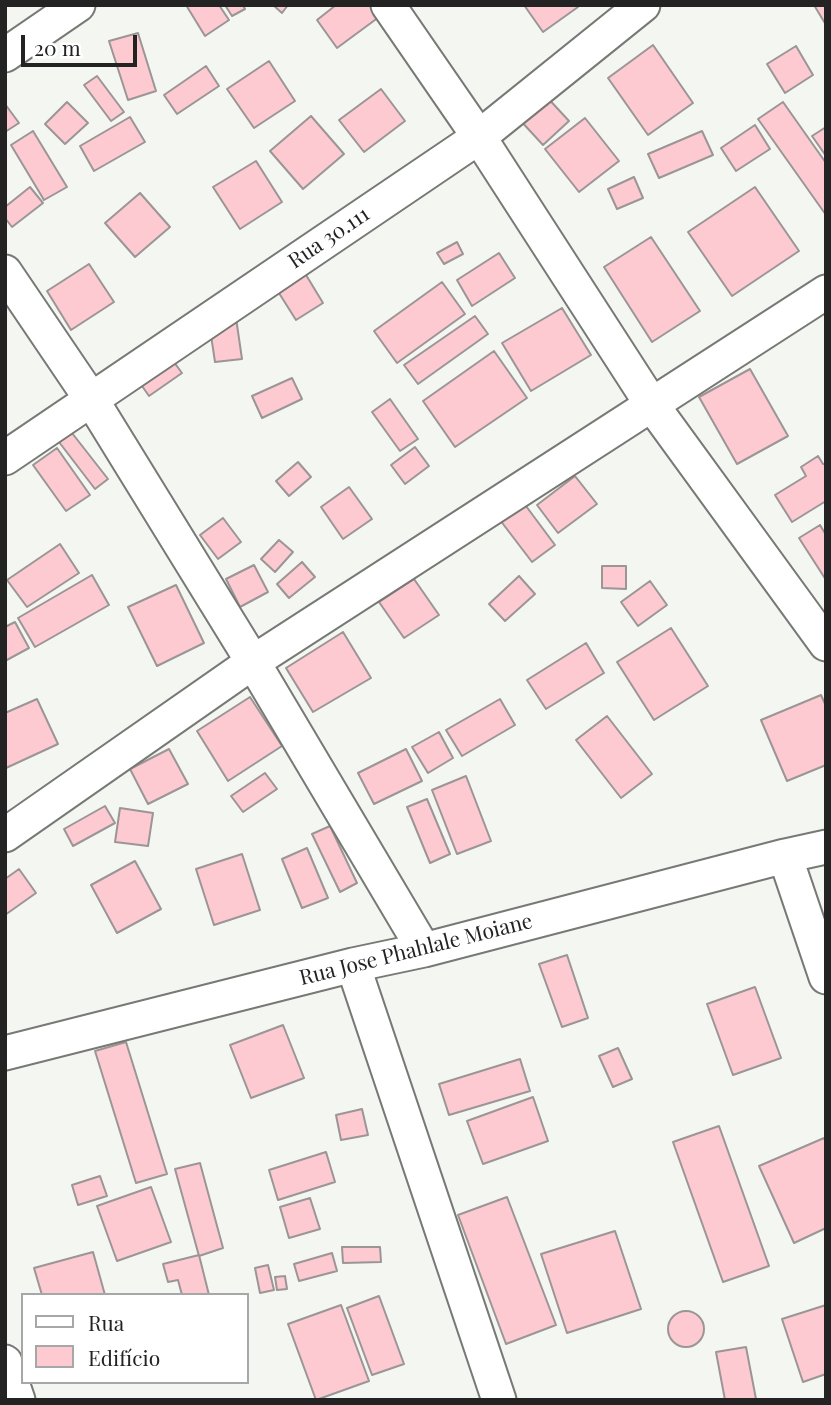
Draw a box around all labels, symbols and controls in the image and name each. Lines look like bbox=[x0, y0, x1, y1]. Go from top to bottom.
scale bar bbox=[24, 21, 140, 65]
text: 20 m bbox=[34, 33, 81, 61]
street label: Rua 30.111 bbox=[284, 202, 374, 274]
street label: Rua Jose Phahlale Moiane bbox=[297, 909, 535, 991]
legend bbox=[21, 1293, 248, 1384]
text: Rua bbox=[88, 1308, 124, 1336]
text: Edifício bbox=[88, 1343, 160, 1371]

